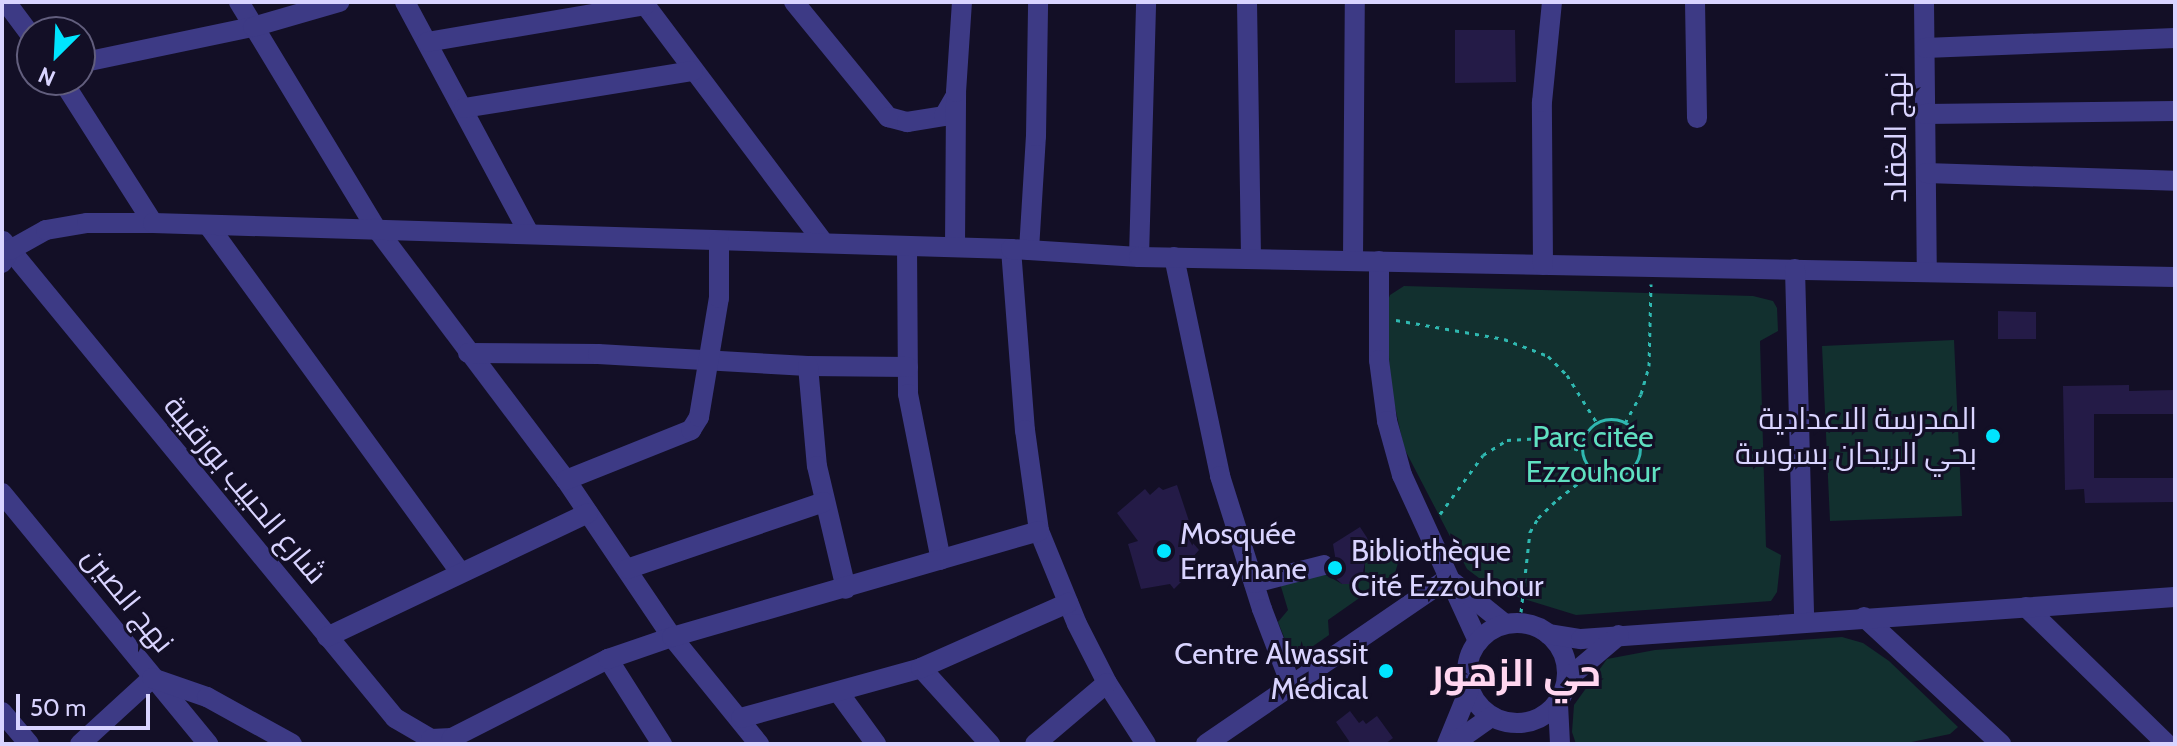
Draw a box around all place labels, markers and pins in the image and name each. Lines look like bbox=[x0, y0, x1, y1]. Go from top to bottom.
place label: المدرسة الاعدادية بحي الريحان بسوسة bbox=[1735, 401, 1977, 472]
marker: المدرسة الاعدادية بحي الريحان بسوسة bbox=[1984, 427, 2002, 445]
place label: Mosquée Errayhane bbox=[1180, 516, 1307, 586]
place label: Bibliothèque Cité Ezzouhour bbox=[1351, 533, 1544, 604]
marker: Mosquée Errayhane bbox=[1155, 542, 1173, 560]
marker: Bibliothèque Cité Ezzouhour bbox=[1326, 559, 1344, 577]
place label: Centre Alwassit Médical bbox=[1174, 636, 1368, 706]
marker: Centre Alwassit Médical bbox=[1375, 660, 1397, 682]

